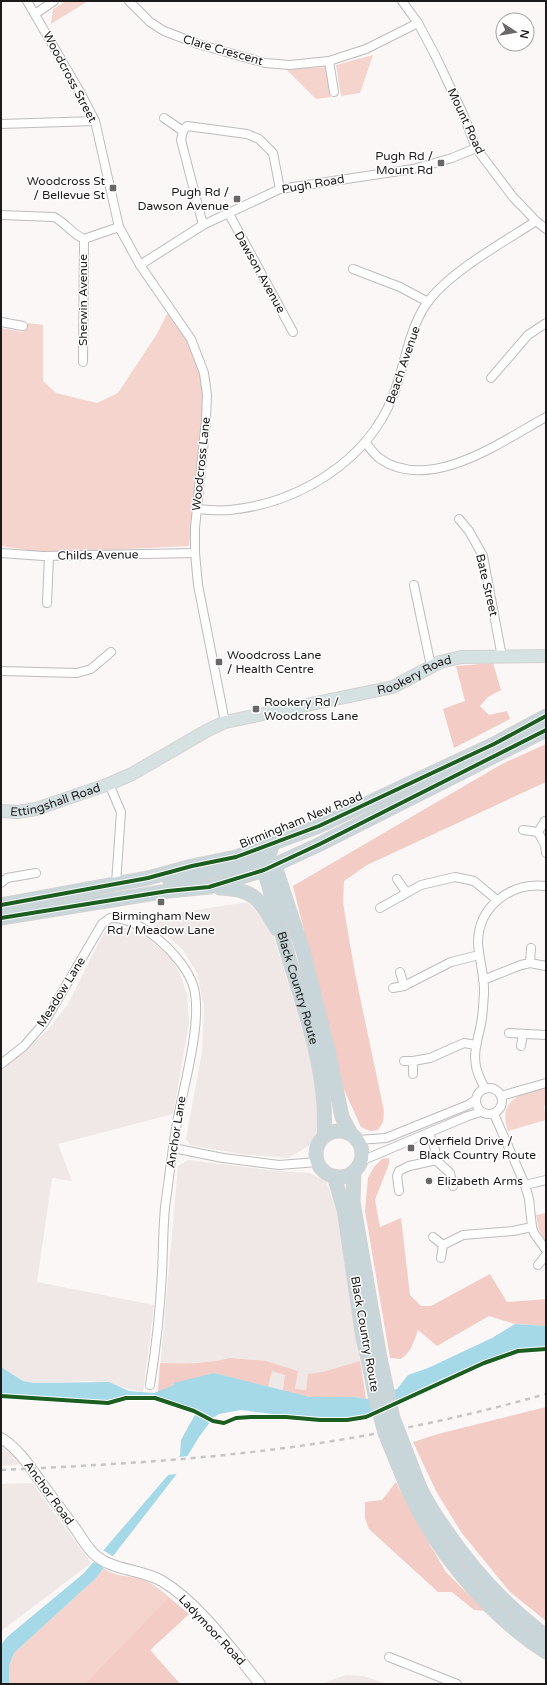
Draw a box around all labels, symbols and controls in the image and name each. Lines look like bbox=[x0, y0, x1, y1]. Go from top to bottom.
north arrow bbox=[495, 12, 535, 52]
text: N bbox=[517, 28, 532, 40]
street label: Woodcross Street bbox=[40, 29, 100, 125]
street label: Clare Crescent bbox=[181, 32, 265, 68]
street label: Mount Road bbox=[445, 86, 487, 156]
place label: Pugh Rd / Mount Rd bbox=[375, 149, 433, 177]
marker: Pugh Rd / Mount Rd bbox=[436, 158, 446, 168]
street label: Pugh Road bbox=[281, 172, 345, 196]
place label: Woodcross St / Bellevue St bbox=[27, 174, 105, 202]
marker: Woodcross St / Bellevue St bbox=[108, 183, 118, 193]
place label: Pugh Rd / Dawson Avenue bbox=[138, 185, 229, 213]
marker: Pugh Rd / Dawson Avenue bbox=[232, 194, 242, 204]
street label: Dawson Avenue bbox=[232, 229, 288, 316]
street label: Sherwin Avenue bbox=[76, 254, 90, 346]
street label: Beach Avenue bbox=[383, 324, 423, 406]
street label: Woodcross Lane bbox=[189, 416, 213, 512]
street label: Childs Avenue bbox=[57, 547, 139, 563]
street label: Bate Street bbox=[473, 552, 501, 618]
place label: Woodcross Lane / Health Centre bbox=[227, 648, 321, 676]
street label: Rookery Road bbox=[376, 653, 453, 697]
marker: Woodcross Lane / Health Centre bbox=[214, 657, 224, 667]
place label: Rookery Rd / Woodcross Lane bbox=[264, 695, 358, 723]
marker: Rookery Rd / Woodcross Lane bbox=[251, 704, 261, 714]
street label: Ettingshall Road bbox=[10, 780, 102, 819]
street label: Birmingham New Road bbox=[237, 789, 365, 851]
marker: Birmingham New Rd / Meadow Lane bbox=[156, 897, 166, 907]
place label: Birmingham New Rd / Meadow Lane bbox=[107, 909, 215, 937]
street label: Black Country Route bbox=[274, 930, 321, 1046]
street label: Meadow Lane bbox=[34, 954, 88, 1030]
street label: Anchor Lane bbox=[163, 1095, 189, 1169]
place label: Overfield Drive / Black Country Route bbox=[419, 1134, 536, 1162]
marker: Overfield Drive / Black Country Route bbox=[406, 1143, 416, 1153]
place label: Elizabeth Arms bbox=[437, 1174, 523, 1188]
marker: Elizabeth Arms bbox=[424, 1176, 434, 1186]
street label: Black Country Route bbox=[348, 1275, 382, 1393]
street label: Anchor Road bbox=[21, 1459, 77, 1527]
street label: Ladymoor Road bbox=[176, 1592, 248, 1668]

